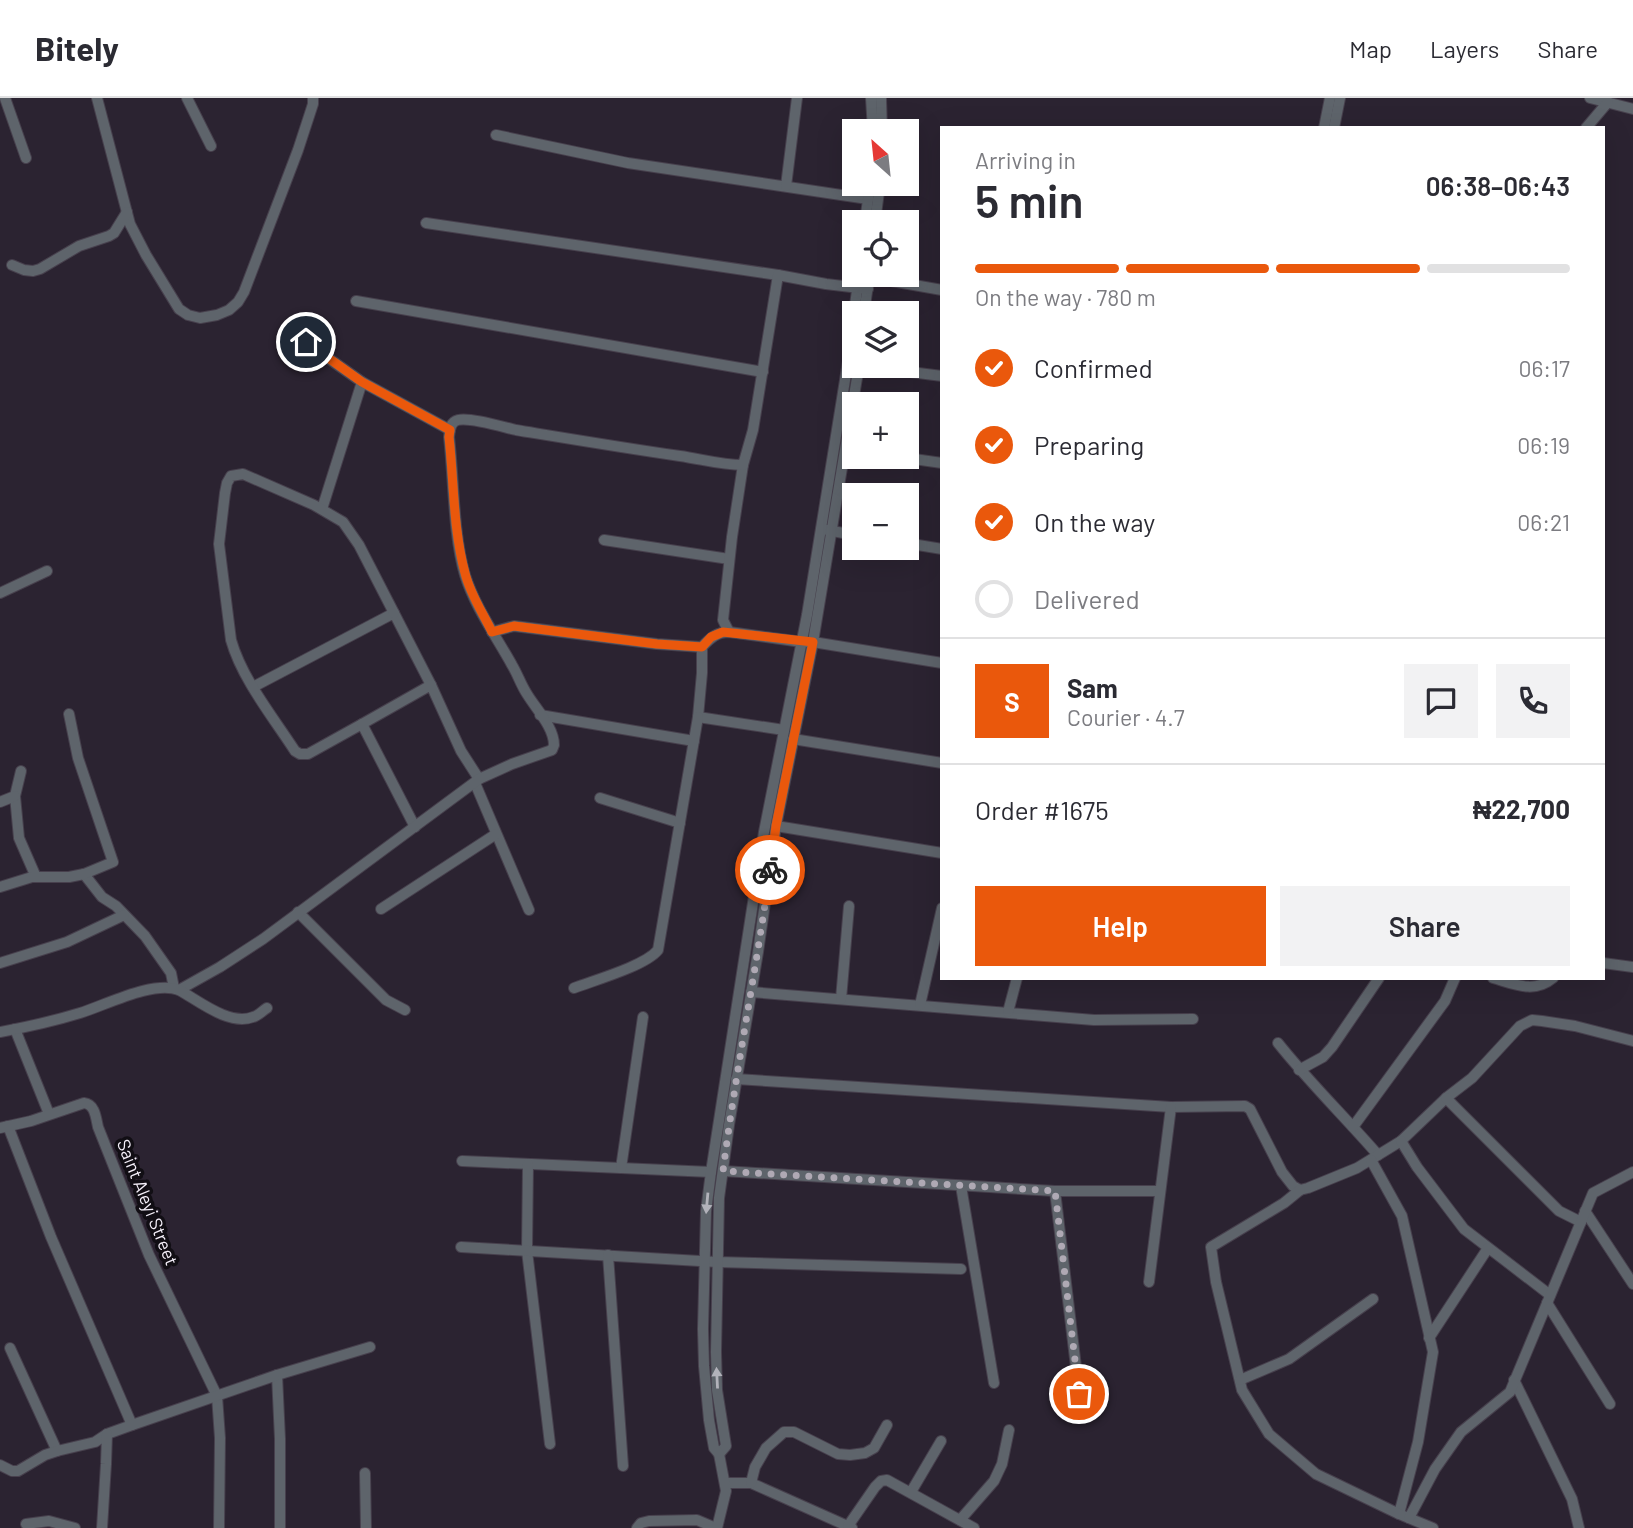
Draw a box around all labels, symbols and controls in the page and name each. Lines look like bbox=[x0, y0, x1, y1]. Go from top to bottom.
text: Bitely bbox=[35, 28, 119, 68]
text: Map bbox=[1349, 34, 1392, 63]
text: Layers bbox=[1430, 34, 1499, 63]
text: Share bbox=[1537, 34, 1598, 63]
north arrow bbox=[842, 119, 919, 196]
map controls bbox=[842, 119, 919, 560]
text: Arriving in bbox=[975, 146, 1076, 174]
text: 06:38–06:43 bbox=[1426, 170, 1570, 201]
text: 5 min bbox=[975, 172, 1083, 227]
button: locate bbox=[842, 210, 919, 287]
text: On the way · 780 m bbox=[975, 283, 1156, 311]
button: layers bbox=[842, 301, 919, 378]
pin bbox=[276, 312, 336, 372]
icon: home bbox=[287, 323, 325, 361]
icon: check bbox=[975, 349, 1013, 387]
text: Confirmed bbox=[1034, 352, 1153, 383]
text: 06:17 bbox=[1518, 354, 1570, 382]
button: + bbox=[842, 392, 919, 469]
icon: check bbox=[975, 426, 1013, 464]
text: Preparing bbox=[1034, 429, 1144, 460]
text: 06:19 bbox=[1517, 431, 1570, 459]
button: − bbox=[842, 483, 919, 560]
icon: check bbox=[975, 503, 1013, 541]
text: On the way bbox=[1034, 506, 1155, 537]
text: 06:21 bbox=[1517, 508, 1570, 536]
text: Delivered bbox=[1034, 583, 1140, 614]
button: chat bbox=[1404, 664, 1478, 738]
button: phone bbox=[1496, 664, 1570, 738]
text: Sam bbox=[1067, 672, 1118, 703]
text: S bbox=[1004, 686, 1020, 717]
text: Courier · 4.7 bbox=[1067, 703, 1185, 731]
text: ₦22,700 bbox=[1473, 793, 1570, 824]
text: Order #1675 bbox=[975, 794, 1109, 825]
courier bbox=[735, 835, 805, 905]
icon: bike bbox=[751, 851, 789, 889]
button: Help bbox=[975, 886, 1266, 966]
button: Share bbox=[1280, 886, 1570, 966]
street label: Saint Aleyi Street bbox=[113, 1136, 183, 1268]
one-way arrow bbox=[701, 1192, 712, 1214]
pin bbox=[1049, 1364, 1109, 1424]
one-way arrow bbox=[711, 1367, 722, 1389]
icon: bag bbox=[1060, 1375, 1098, 1413]

